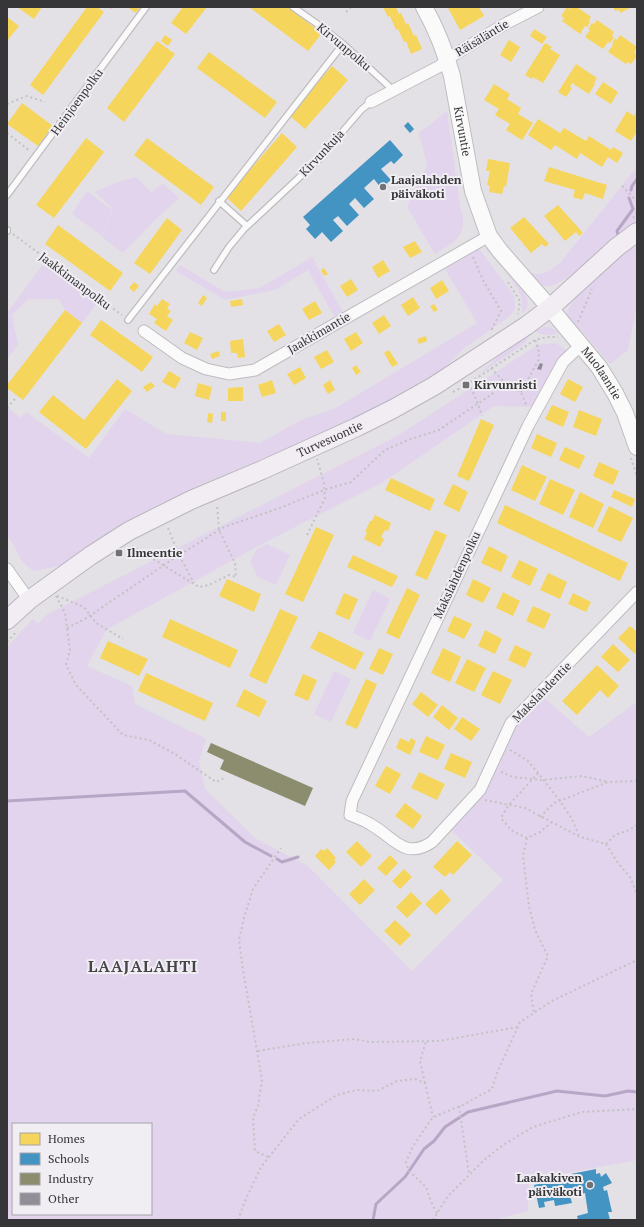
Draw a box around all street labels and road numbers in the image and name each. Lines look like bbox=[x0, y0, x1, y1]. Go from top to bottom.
street label: Räisäläntie bbox=[452, 16, 511, 59]
street label: Kirvunpolku bbox=[314, 20, 375, 74]
street label: Heinjoenpolku bbox=[47, 65, 106, 138]
street label: Kirvuntie bbox=[451, 105, 475, 158]
street label: Kirvunkuja bbox=[296, 126, 347, 179]
street label: Jaakkimanpolku bbox=[36, 249, 114, 312]
street label: Jaakkimantie bbox=[285, 309, 353, 357]
street label: Muolaantie bbox=[578, 343, 625, 402]
street label: Turvesuontie bbox=[294, 417, 365, 460]
street label: Makslahdenpolku bbox=[430, 529, 483, 621]
street label: Makslahdentie bbox=[509, 658, 574, 725]

